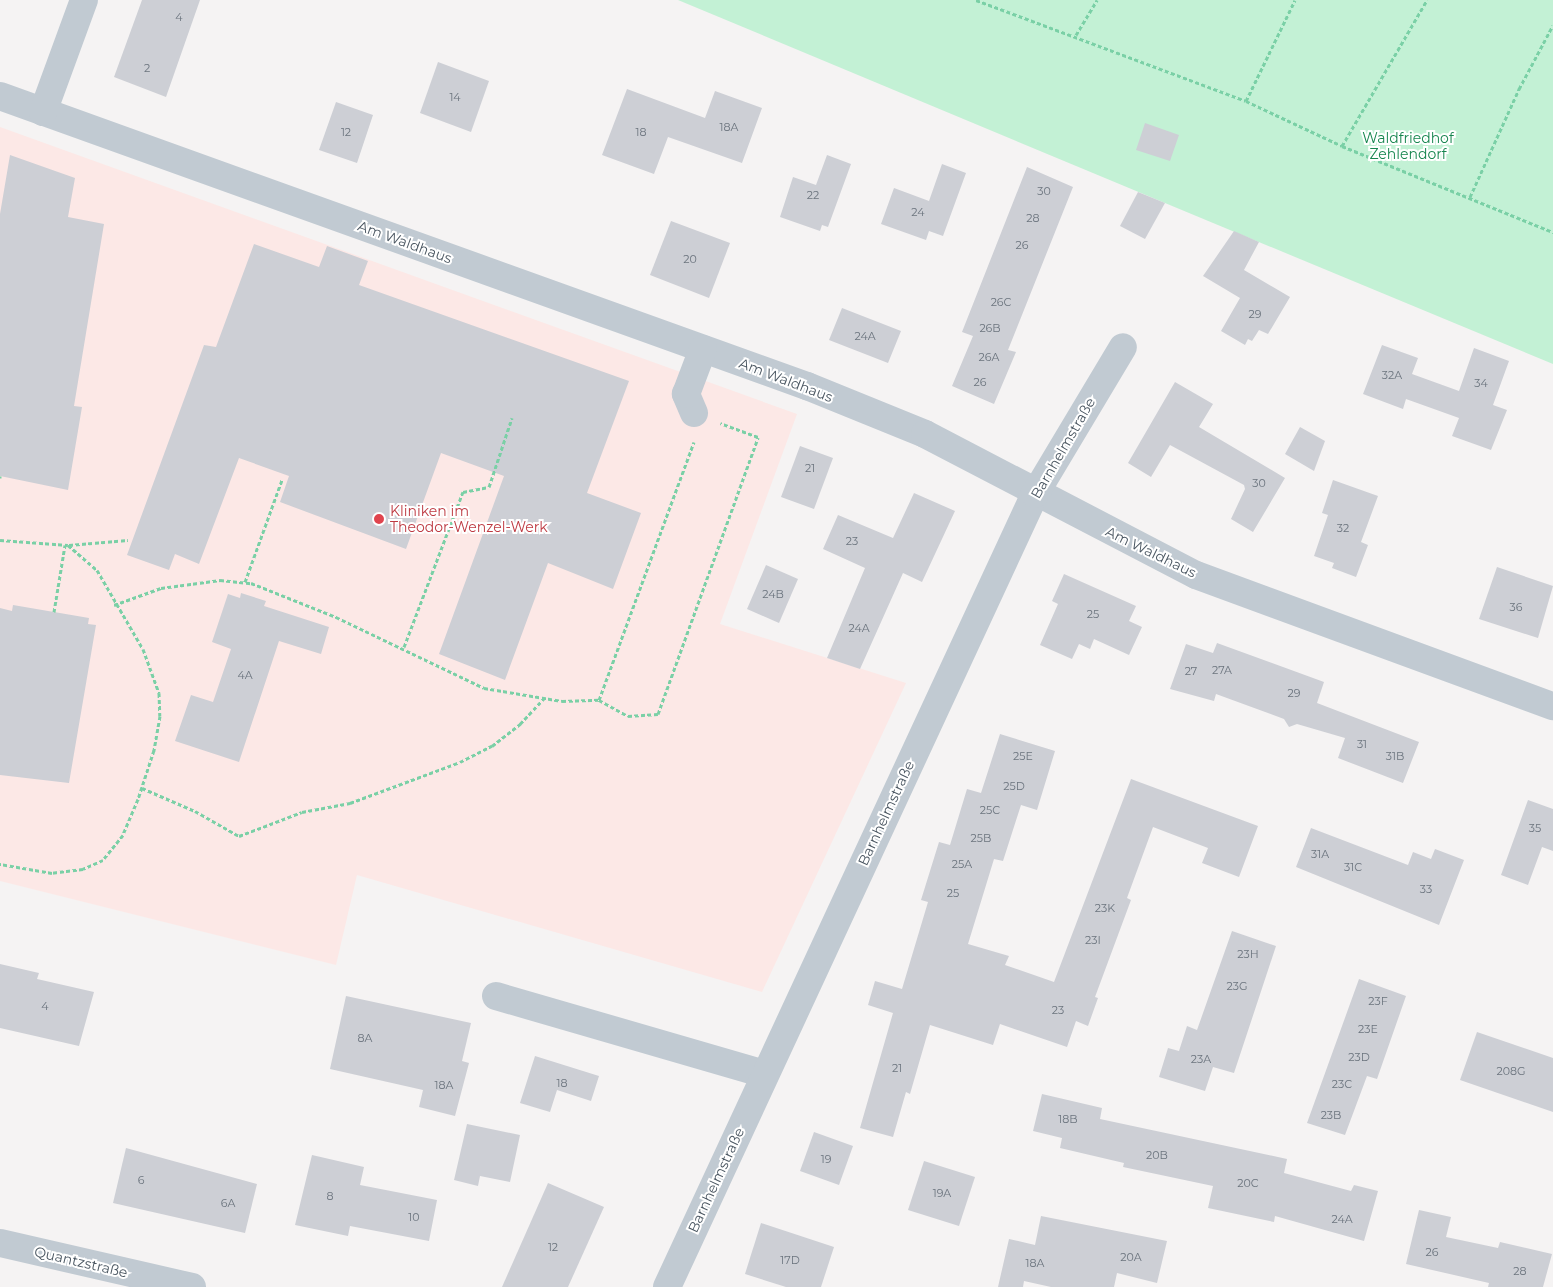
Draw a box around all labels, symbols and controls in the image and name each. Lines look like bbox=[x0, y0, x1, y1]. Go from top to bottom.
house number: 4 bbox=[175, 10, 183, 24]
house number: 2 bbox=[144, 61, 150, 75]
house number: 14 bbox=[449, 90, 461, 104]
house number: 18A bbox=[720, 120, 738, 134]
house number: 12 bbox=[341, 125, 351, 139]
house number: 18 bbox=[636, 125, 646, 139]
park label: Waldfriedhof Zehlendorf bbox=[1362, 130, 1454, 162]
house number: 30 bbox=[1037, 184, 1051, 198]
house number: 22 bbox=[807, 188, 819, 202]
house number: 24 bbox=[911, 205, 925, 219]
house number: 28 bbox=[1026, 211, 1040, 225]
street label: Am Waldhaus bbox=[356, 217, 454, 267]
house number: 26 bbox=[1016, 238, 1028, 252]
house number: 20 bbox=[683, 252, 697, 266]
house number: 26C bbox=[991, 295, 1011, 309]
house number: 29 bbox=[1249, 307, 1261, 321]
house number: 26B bbox=[979, 321, 1001, 335]
house number: 24A bbox=[854, 329, 876, 343]
house number: 26A bbox=[979, 350, 999, 364]
street label: Am Waldhaus bbox=[737, 354, 835, 406]
house number: 32A bbox=[1382, 368, 1402, 382]
house number: 26 bbox=[974, 375, 986, 389]
house number: 34 bbox=[1474, 376, 1488, 390]
street label: Barnhelmstraße bbox=[1027, 394, 1099, 502]
house number: 21 bbox=[805, 461, 815, 475]
house number: 30 bbox=[1252, 476, 1266, 490]
place label: Kliniken im Theodor-Wenzel-Werk bbox=[390, 503, 548, 536]
marker: Kliniken im Theodor-Wenzel-Werk bbox=[372, 512, 386, 526]
house number: 32 bbox=[1337, 521, 1349, 535]
street label: Am Waldhaus bbox=[1103, 523, 1199, 581]
house number: 23 bbox=[846, 534, 858, 548]
house number: 24B bbox=[762, 587, 784, 601]
house number: 36 bbox=[1510, 600, 1522, 614]
house number: 25 bbox=[1087, 607, 1099, 621]
house number: 24A bbox=[848, 621, 870, 635]
house number: 27A bbox=[1212, 663, 1232, 677]
house number: 27 bbox=[1185, 664, 1197, 678]
house number: 4A bbox=[237, 668, 253, 682]
house number: 29 bbox=[1288, 686, 1300, 700]
house number: 31 bbox=[1357, 737, 1367, 751]
house number: 25E bbox=[1013, 749, 1033, 763]
house number: 31B bbox=[1386, 749, 1404, 763]
street label: Barnhelmstraße bbox=[854, 758, 918, 868]
house number: 25D bbox=[1003, 779, 1025, 793]
house number: 25C bbox=[980, 803, 1000, 817]
house number: 35 bbox=[1529, 821, 1541, 835]
house number: 25B bbox=[971, 831, 991, 845]
house number: 31A bbox=[1311, 847, 1329, 861]
house number: 25A bbox=[952, 857, 972, 871]
house number: 31C bbox=[1344, 860, 1362, 874]
house number: 33 bbox=[1420, 882, 1432, 896]
house number: 25 bbox=[947, 886, 959, 900]
house number: 23K bbox=[1095, 901, 1115, 915]
house number: 23I bbox=[1085, 933, 1101, 947]
house number: 23H bbox=[1237, 947, 1259, 961]
house number: 23G bbox=[1227, 979, 1247, 993]
house number: 23F bbox=[1368, 994, 1388, 1008]
house number: 4 bbox=[41, 999, 49, 1013]
house number: 23 bbox=[1052, 1003, 1064, 1017]
house number: 23E bbox=[1358, 1022, 1378, 1036]
house number: 8A bbox=[358, 1031, 372, 1045]
house number: 23D bbox=[1348, 1050, 1370, 1064]
house number: 23A bbox=[1191, 1052, 1211, 1066]
house number: 21 bbox=[892, 1061, 902, 1075]
house number: 208G bbox=[1496, 1064, 1526, 1078]
house number: 18 bbox=[557, 1076, 567, 1090]
house number: 23C bbox=[1332, 1077, 1352, 1091]
house number: 18A bbox=[435, 1078, 453, 1092]
house number: 23B bbox=[1321, 1108, 1341, 1122]
house number: 18B bbox=[1058, 1112, 1078, 1126]
street label: Barnhelmstraße bbox=[684, 1125, 748, 1235]
house number: 20B bbox=[1146, 1148, 1168, 1162]
house number: 19 bbox=[821, 1152, 831, 1166]
house number: 6 bbox=[138, 1173, 144, 1187]
house number: 20C bbox=[1237, 1176, 1259, 1190]
house number: 19A bbox=[933, 1186, 951, 1200]
house number: 8 bbox=[326, 1189, 334, 1203]
house number: 6A bbox=[221, 1196, 235, 1210]
house number: 10 bbox=[408, 1210, 420, 1224]
house number: 24A bbox=[1331, 1212, 1353, 1226]
house number: 12 bbox=[548, 1240, 558, 1254]
street label: Quantzstraße bbox=[33, 1243, 129, 1281]
house number: 26 bbox=[1426, 1245, 1438, 1259]
house number: 20A bbox=[1120, 1250, 1142, 1264]
house number: 17D bbox=[780, 1253, 800, 1267]
house number: 18A bbox=[1026, 1256, 1044, 1270]
house number: 28 bbox=[1513, 1264, 1527, 1278]

